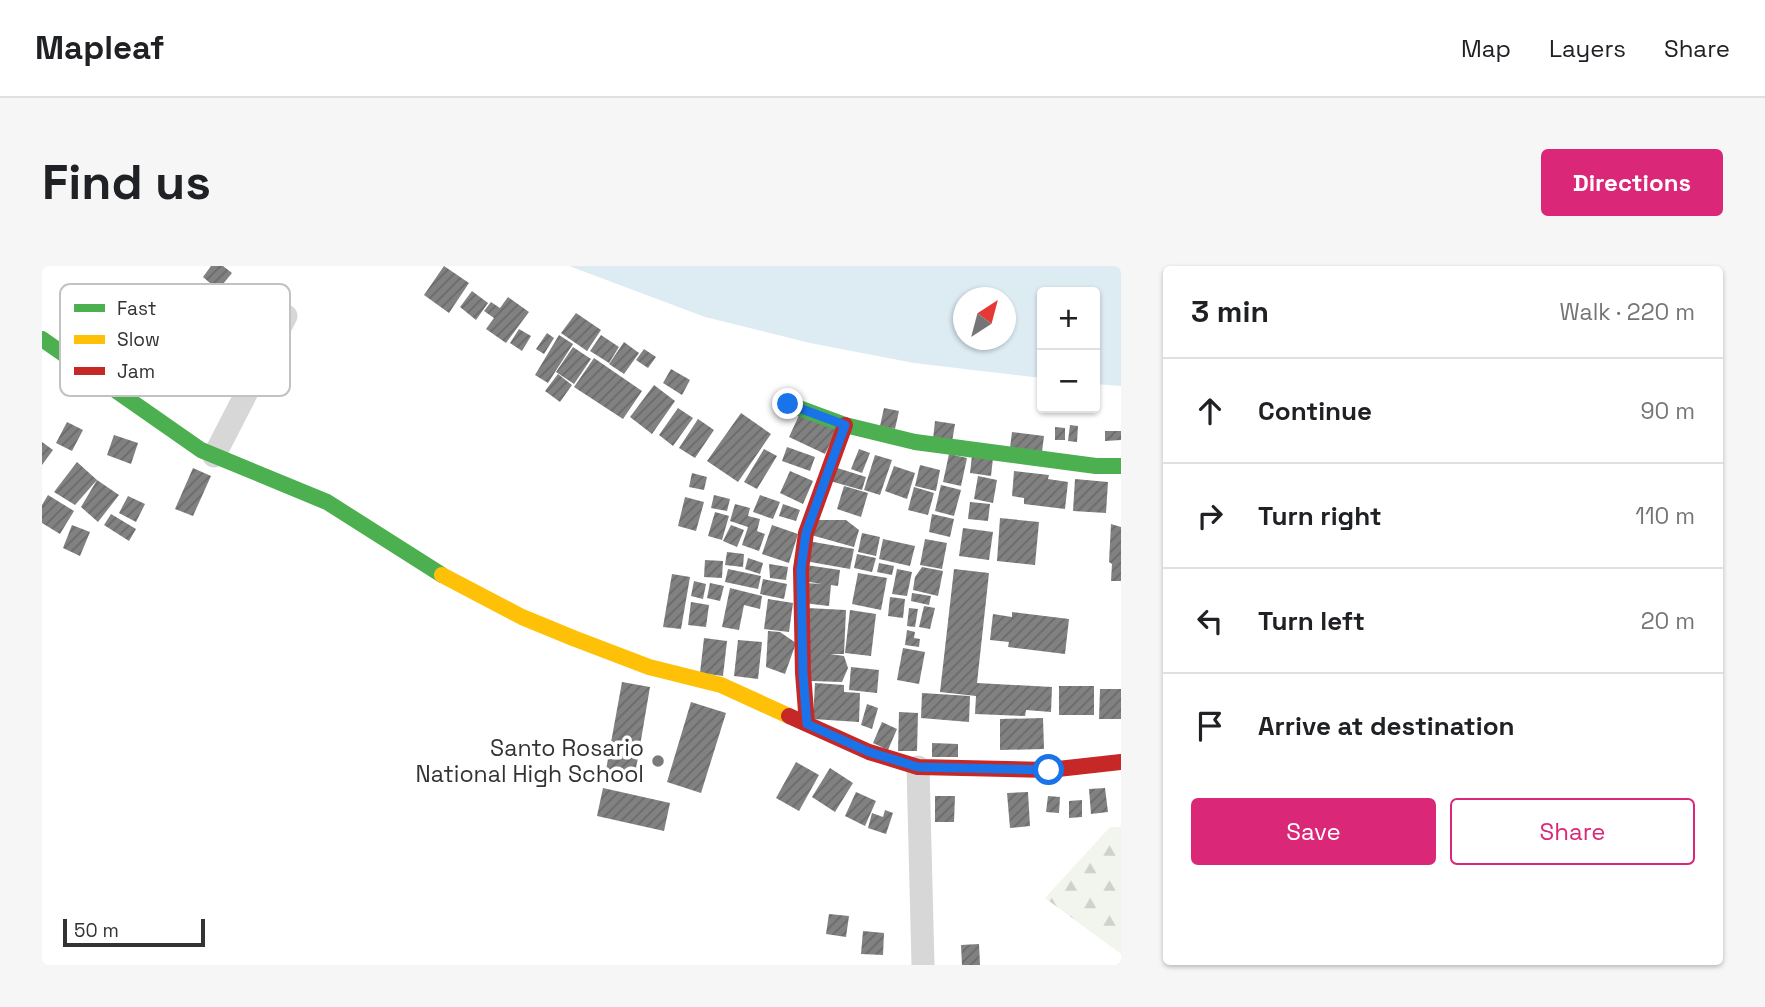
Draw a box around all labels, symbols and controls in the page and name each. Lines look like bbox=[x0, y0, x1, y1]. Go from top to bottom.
text: Mapleaf bbox=[35, 27, 164, 69]
text: Map bbox=[1461, 33, 1511, 64]
text: Layers bbox=[1549, 33, 1626, 64]
text: Share bbox=[1664, 33, 1730, 64]
button: Directions bbox=[1541, 149, 1723, 216]
text: Find us bbox=[42, 151, 211, 213]
legend bbox=[60, 284, 290, 396]
north arrow bbox=[953, 287, 1016, 350]
map controls bbox=[1037, 287, 1100, 413]
button: + bbox=[1037, 287, 1100, 350]
text: 3 min bbox=[1191, 292, 1269, 331]
text: Fast bbox=[117, 296, 157, 321]
text: Walk · 220 m bbox=[1560, 297, 1695, 327]
text: Slow bbox=[117, 327, 160, 352]
button: − bbox=[1037, 350, 1100, 413]
text: Jam bbox=[117, 359, 155, 384]
route end bbox=[772, 388, 803, 419]
icon: ahead bbox=[1191, 392, 1229, 430]
text: Continue bbox=[1258, 394, 1372, 428]
text: 90 m bbox=[1640, 396, 1695, 426]
icon: right bbox=[1191, 497, 1229, 535]
text: Turn right bbox=[1258, 499, 1382, 533]
text: 110 m bbox=[1635, 501, 1695, 531]
icon: left bbox=[1191, 602, 1229, 640]
text: Turn left bbox=[1258, 604, 1365, 638]
text: 20 m bbox=[1641, 606, 1695, 636]
icon: arrive bbox=[1191, 707, 1229, 745]
text: Arrive at destination bbox=[1258, 709, 1515, 743]
place label: Santo Rosario National High School bbox=[415, 733, 644, 789]
marker: Santo Rosario National High School bbox=[650, 753, 666, 769]
route start bbox=[1033, 754, 1064, 785]
button: Save bbox=[1191, 798, 1436, 865]
button: Share bbox=[1450, 798, 1695, 865]
scale bar bbox=[63, 916, 205, 948]
text: 50 m bbox=[74, 918, 119, 943]

